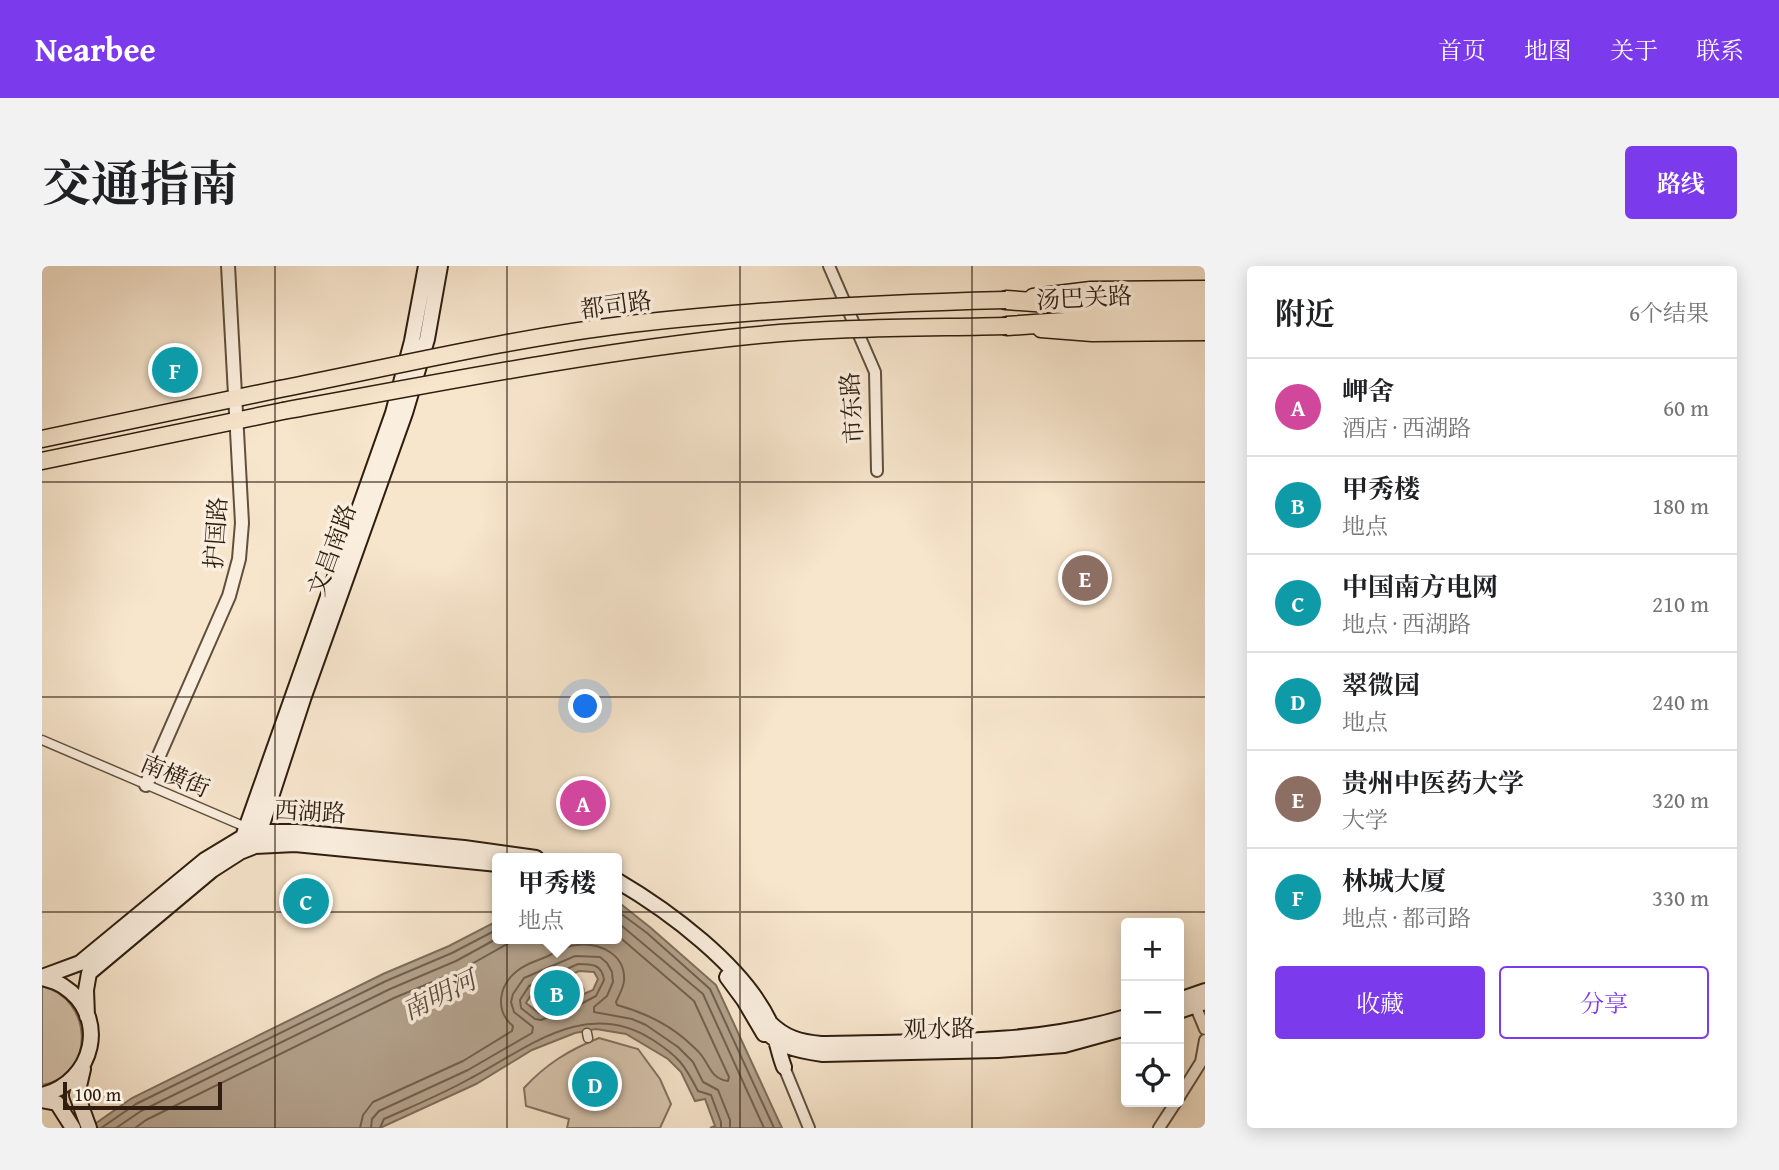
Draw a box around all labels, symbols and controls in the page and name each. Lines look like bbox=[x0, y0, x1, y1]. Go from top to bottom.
text: Nearbee bbox=[35, 25, 156, 73]
text: 首页 bbox=[1438, 33, 1486, 68]
text: 地图 bbox=[1524, 33, 1572, 68]
text: 关于 bbox=[1610, 33, 1658, 68]
text: 联系 bbox=[1696, 33, 1744, 68]
button: 路线 bbox=[1625, 146, 1737, 219]
text: 交通指南 bbox=[42, 147, 238, 219]
street label: 汤巴关路 bbox=[1035, 278, 1133, 317]
street label: 都司路 bbox=[578, 282, 654, 327]
text: 附近 bbox=[1275, 291, 1335, 335]
text: 6个结果 bbox=[1629, 296, 1709, 329]
pin: F bbox=[152, 344, 198, 396]
street label: 市东路 bbox=[832, 371, 871, 445]
text: 岬舍 bbox=[1342, 371, 1394, 410]
text: A bbox=[1291, 391, 1305, 424]
text: 60 m bbox=[1663, 391, 1709, 424]
text: 酒店 · 西湖路 bbox=[1342, 411, 1471, 444]
text: 甲秀楼 bbox=[1342, 469, 1420, 508]
text: B bbox=[1291, 489, 1305, 522]
text: 180 m bbox=[1652, 489, 1709, 522]
street label: 护国路 bbox=[196, 496, 235, 570]
street label: 文昌南路 bbox=[299, 499, 364, 601]
text: 地点 bbox=[1342, 509, 1388, 542]
pin: E bbox=[1062, 552, 1108, 604]
text: 中国南方电网 bbox=[1342, 567, 1498, 606]
text: C bbox=[1291, 587, 1305, 620]
text: 210 m bbox=[1652, 587, 1709, 620]
text: 地点 · 西湖路 bbox=[1342, 607, 1471, 640]
text: 翠微园 bbox=[1342, 665, 1420, 704]
text: D bbox=[1291, 685, 1305, 718]
text: 240 m bbox=[1652, 685, 1709, 718]
your location bbox=[568, 689, 602, 723]
text: 地点 bbox=[1342, 705, 1388, 738]
street label: 南横街 bbox=[135, 745, 215, 806]
text: 贵州中医药大学 bbox=[1342, 763, 1524, 802]
pin: A bbox=[560, 777, 606, 829]
text: E bbox=[1292, 783, 1304, 816]
text: 320 m bbox=[1652, 783, 1709, 816]
street label: 西湖路 bbox=[273, 792, 347, 831]
text: 大学 bbox=[1342, 803, 1388, 836]
popup bbox=[492, 853, 622, 944]
text: 林城大厦 bbox=[1342, 861, 1446, 900]
text: 甲秀楼 bbox=[518, 863, 596, 902]
pin: C bbox=[283, 875, 329, 927]
text: F bbox=[1292, 881, 1304, 914]
text: 330 m bbox=[1652, 881, 1709, 914]
text: 地点 · 都司路 bbox=[1342, 901, 1471, 934]
text: 地点 bbox=[518, 903, 564, 936]
map controls bbox=[1121, 918, 1184, 1107]
button: + bbox=[1121, 918, 1184, 981]
water label: 南明河 bbox=[395, 958, 486, 1029]
button: 收藏 bbox=[1275, 966, 1485, 1039]
button: 分享 bbox=[1499, 966, 1709, 1039]
pin: B bbox=[534, 967, 580, 1019]
button: − bbox=[1121, 981, 1184, 1044]
street label: 观水路 bbox=[903, 1010, 975, 1047]
button: locate bbox=[1121, 1044, 1184, 1107]
pin: D bbox=[572, 1058, 618, 1110]
scale bar bbox=[63, 1079, 222, 1111]
text: 100 m bbox=[74, 1080, 121, 1108]

